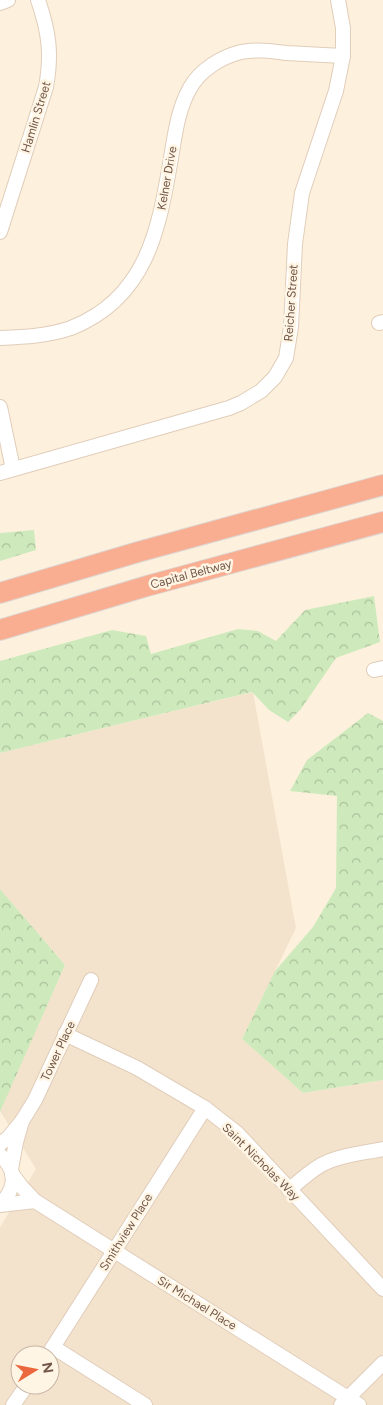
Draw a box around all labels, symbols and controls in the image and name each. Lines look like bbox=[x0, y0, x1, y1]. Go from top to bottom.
street label: Hamlin Street bbox=[18, 79, 54, 154]
street label: Kelner Drive bbox=[155, 145, 180, 211]
street label: Reicher Street bbox=[281, 264, 301, 342]
street label: Capital Beltway bbox=[149, 556, 234, 592]
street label: Tower Place bbox=[38, 1019, 78, 1083]
street label: Saint Nicholas Way bbox=[219, 1120, 303, 1204]
street label: Smithview Place bbox=[97, 1191, 156, 1273]
street label: Sir Michael Place bbox=[155, 1273, 239, 1333]
north arrow bbox=[10, 1345, 60, 1395]
text: N bbox=[38, 1361, 57, 1375]

